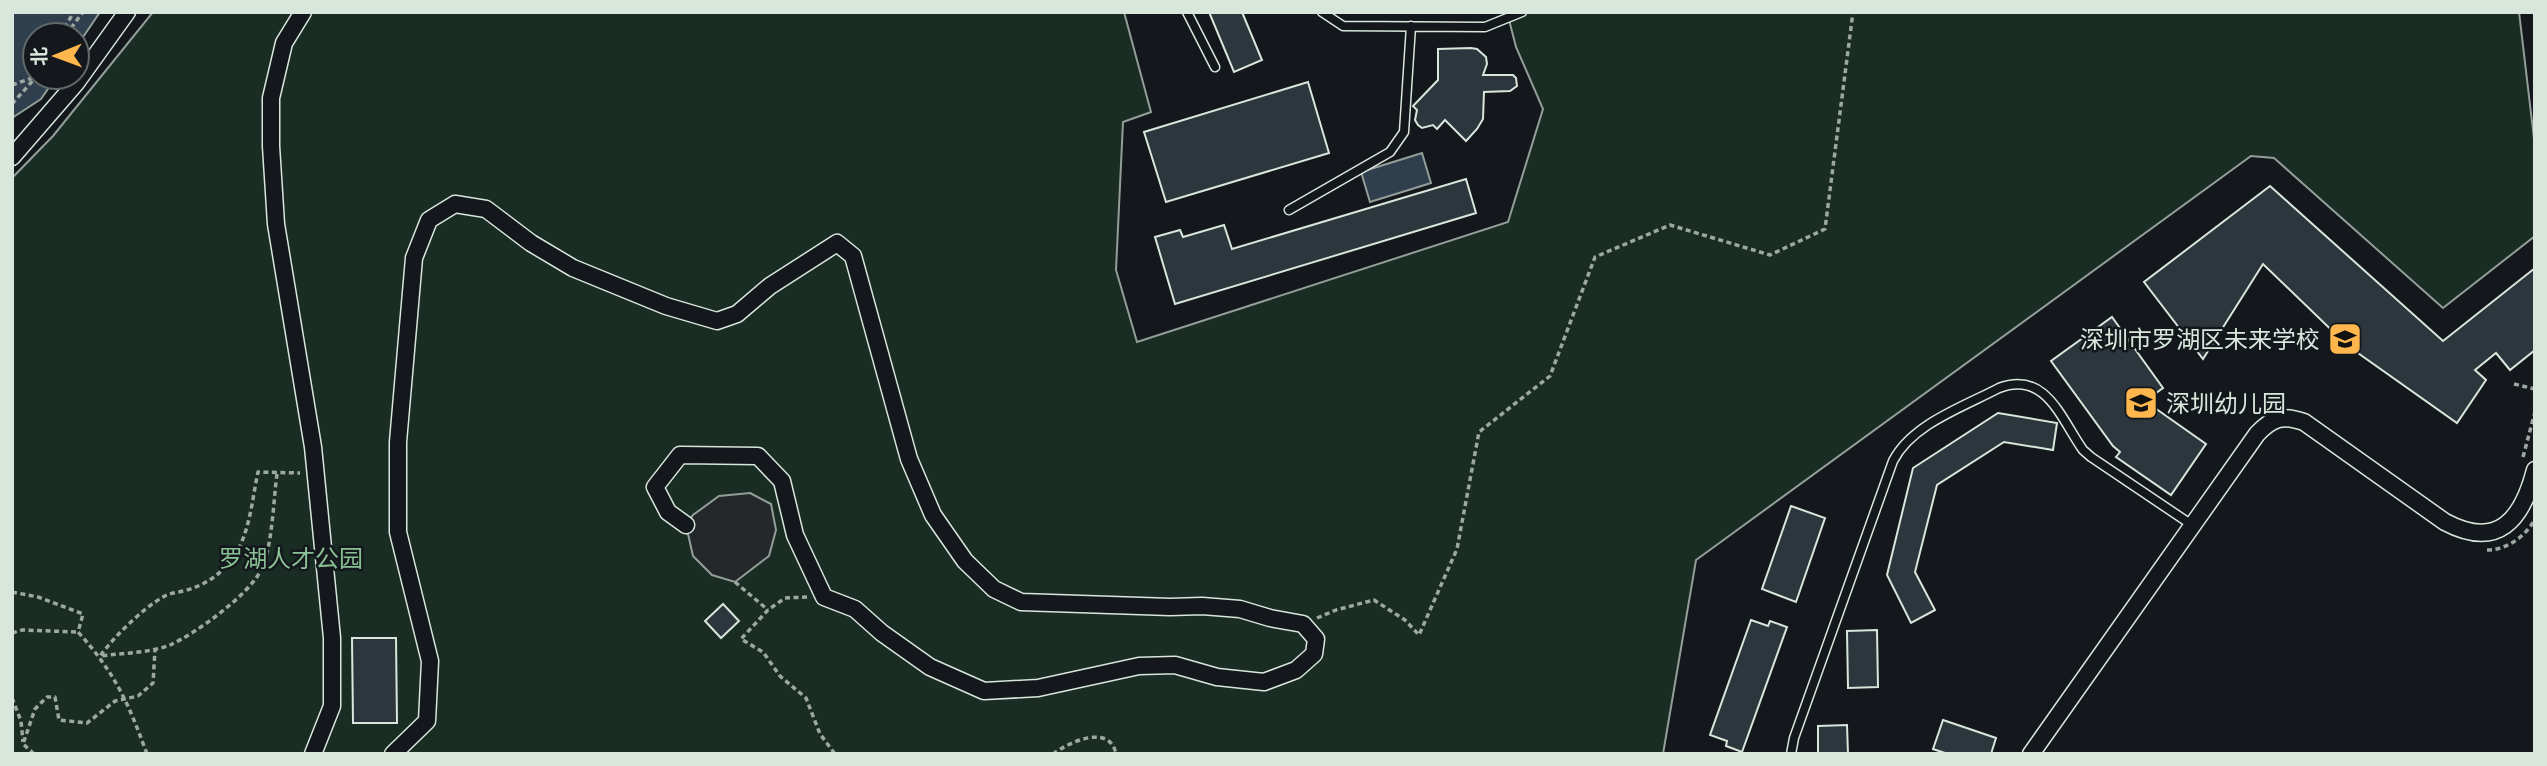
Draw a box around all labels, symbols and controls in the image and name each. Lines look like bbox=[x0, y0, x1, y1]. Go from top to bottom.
north arrow bbox=[21, 21, 91, 91]
text: 北 bbox=[27, 47, 51, 66]
school or university icon: 深圳市罗湖区未来学校 bbox=[2326, 320, 2364, 358]
place label: 深圳市罗湖区未来学校 bbox=[2080, 323, 2320, 355]
school or university icon: 深圳幼儿园 bbox=[2122, 384, 2160, 422]
place label: 深圳幼儿园 bbox=[2166, 387, 2286, 419]
park label: 罗湖人才公园 bbox=[219, 542, 363, 574]

